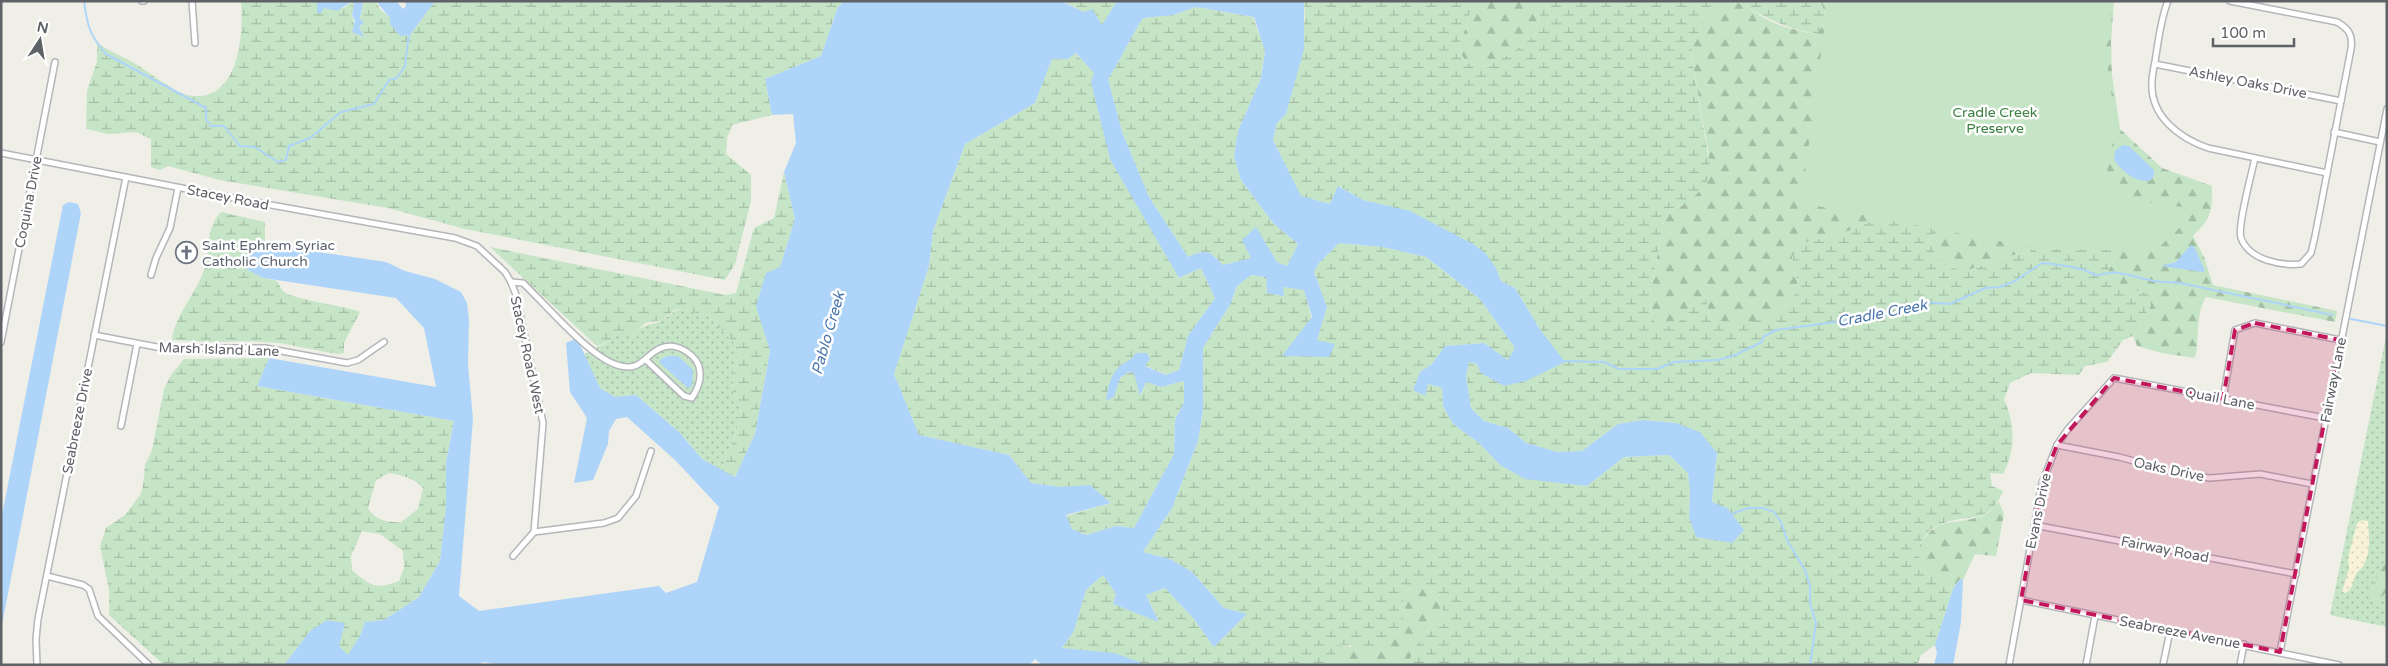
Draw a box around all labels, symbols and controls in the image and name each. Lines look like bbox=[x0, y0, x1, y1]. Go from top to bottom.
north arrow bbox=[15, 15, 65, 65]
scale bar bbox=[2213, 15, 2294, 47]
text: N bbox=[35, 18, 50, 37]
text: 100 m bbox=[2220, 24, 2266, 42]
street label: Ashley Oaks Drive bbox=[2188, 63, 2308, 102]
park label: Cradle Creek Preserve bbox=[1952, 104, 2038, 137]
street label: Coquina Drive bbox=[11, 155, 46, 250]
street label: Stacey Road bbox=[185, 181, 270, 214]
place label: Saint Ephrem Syriac Catholic Church bbox=[202, 237, 335, 270]
church icon: Saint Ephrem Syriac Catholic Church bbox=[174, 241, 198, 265]
water label: Pablo Creek bbox=[808, 288, 849, 376]
street label: Stacey Road West bbox=[507, 295, 548, 416]
water label: Cradle Creek bbox=[1836, 295, 1930, 331]
street label: Fairway Lane bbox=[2317, 336, 2350, 424]
street label: Marsh Island Lane bbox=[158, 339, 280, 360]
street label: Seabreeze Drive bbox=[59, 367, 96, 475]
street label: Quail Lane bbox=[2184, 383, 2256, 414]
street label: Oaks Drive bbox=[2132, 454, 2206, 485]
street label: Evans Drive bbox=[2022, 471, 2055, 551]
street label: Fairway Road bbox=[2119, 533, 2210, 566]
street label: Seabreeze Avenue bbox=[2118, 612, 2242, 653]

